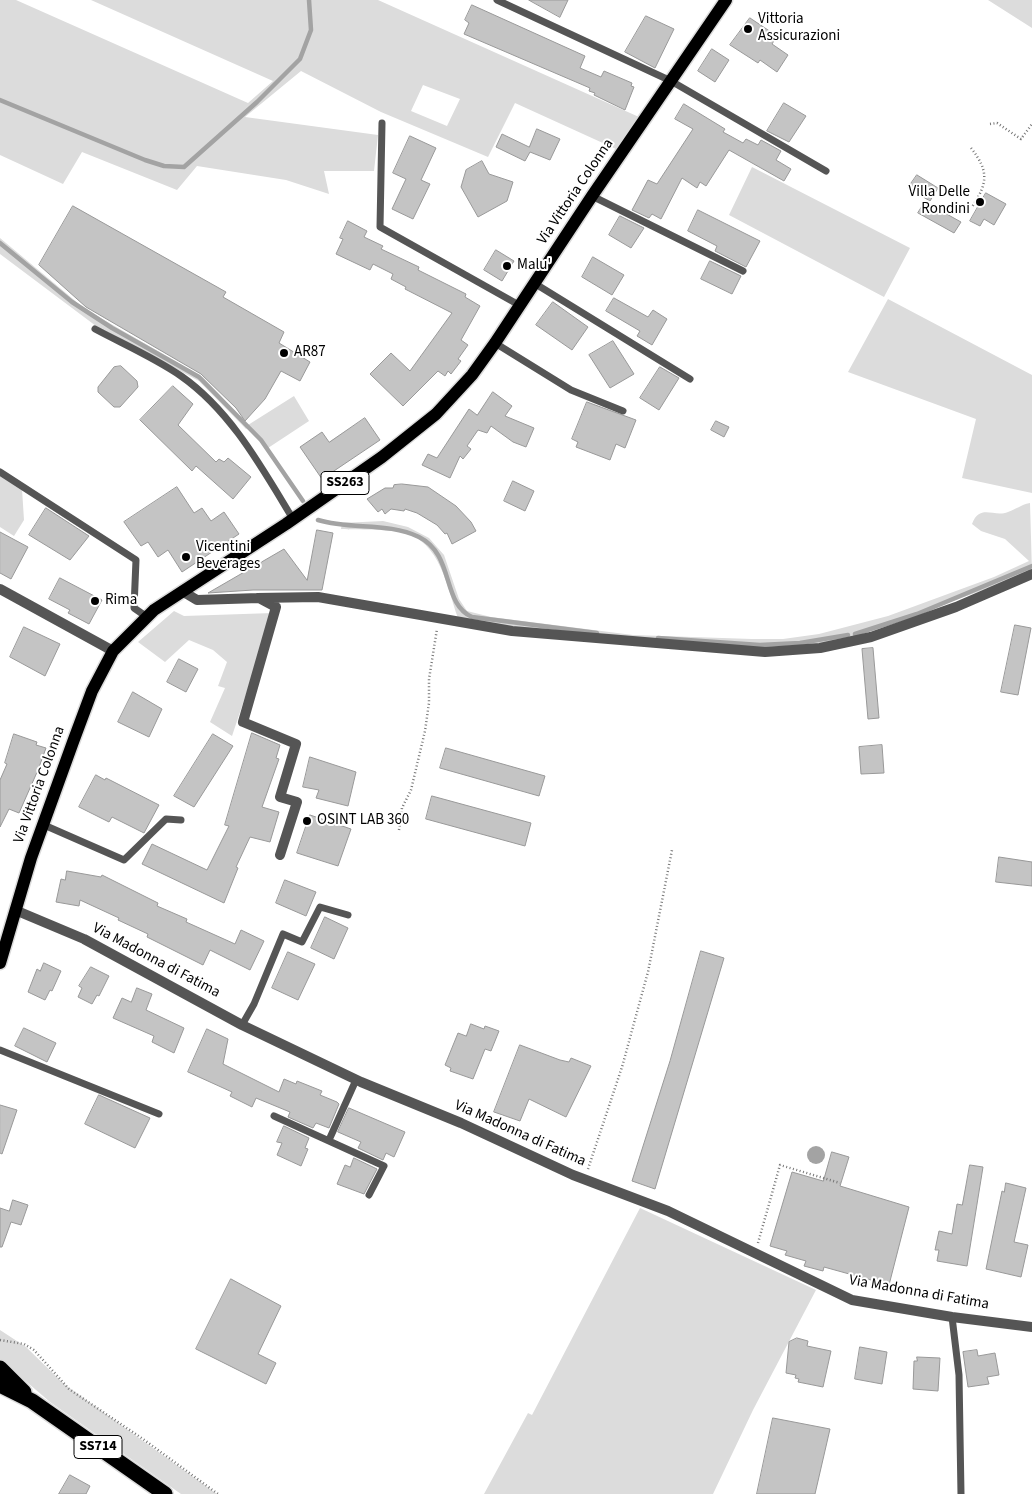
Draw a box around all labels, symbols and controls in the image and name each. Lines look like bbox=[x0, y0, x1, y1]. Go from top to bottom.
place label: Vittoria Assicurazioni bbox=[758, 11, 840, 46]
marker: Vittoria Assicurazioni bbox=[742, 23, 754, 35]
street label: Via Vittoria Colonna bbox=[534, 136, 618, 248]
place label: Villa Delle Rondini bbox=[909, 184, 970, 219]
marker: Villa Delle Rondini bbox=[974, 196, 986, 208]
place label: Malu' bbox=[517, 257, 551, 275]
marker: Malu' bbox=[501, 260, 513, 272]
place label: AR87 bbox=[294, 344, 326, 362]
marker: AR87 bbox=[278, 347, 290, 359]
road number: SS263 bbox=[321, 472, 369, 494]
place label: Vicentini Beverages bbox=[196, 539, 260, 574]
marker: Vicentini Beverages bbox=[180, 551, 192, 563]
place label: Rima bbox=[105, 592, 137, 610]
marker: Rima bbox=[89, 595, 101, 607]
street label: Via Vittoria Colonna bbox=[10, 724, 70, 846]
place label: OSINT LAB 360 bbox=[317, 812, 409, 830]
marker: OSINT LAB 360 bbox=[301, 815, 313, 827]
street label: Via Madonna di Fatima bbox=[89, 920, 223, 1002]
street label: Via Madonna di Fatima bbox=[452, 1097, 588, 1171]
street label: Via Madonna di Fatima bbox=[848, 1272, 990, 1314]
road number: SS714 bbox=[74, 1435, 122, 1458]

